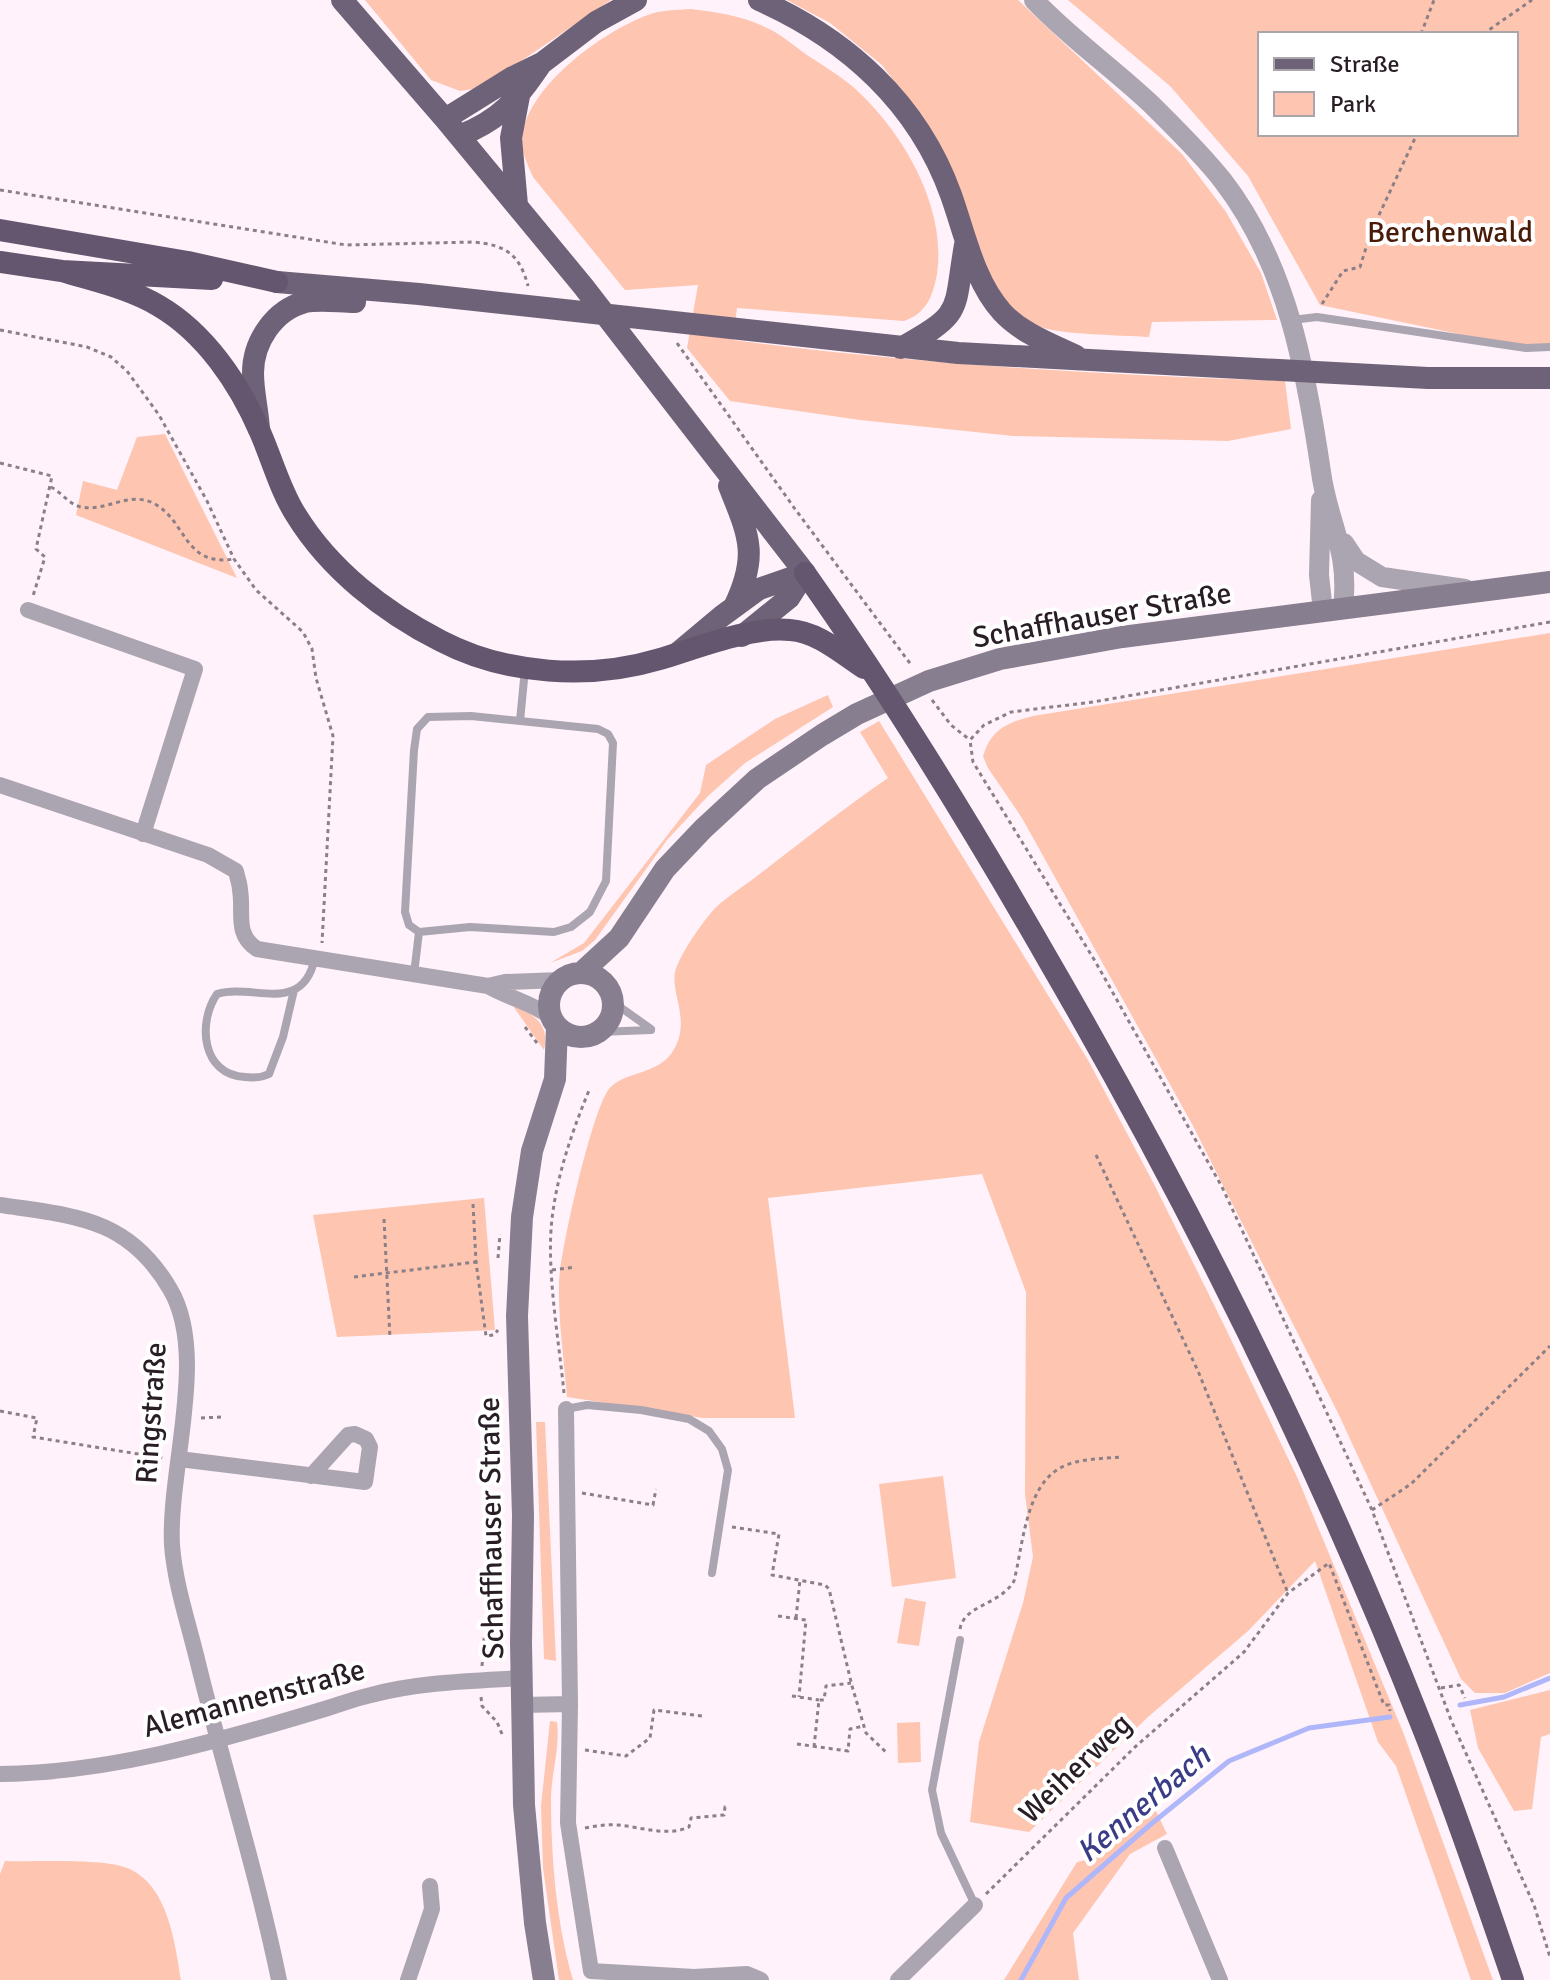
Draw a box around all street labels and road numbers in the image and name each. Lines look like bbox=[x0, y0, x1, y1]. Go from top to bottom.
street label: Schaffhauser Straße bbox=[970, 574, 1234, 656]
street label: Ringstraße bbox=[128, 1341, 175, 1485]
street label: Schaffhauser Straße bbox=[471, 1397, 512, 1659]
street label: Alemannenstraße bbox=[139, 1651, 369, 1746]
street label: Weiherweg bbox=[1011, 1706, 1140, 1831]

